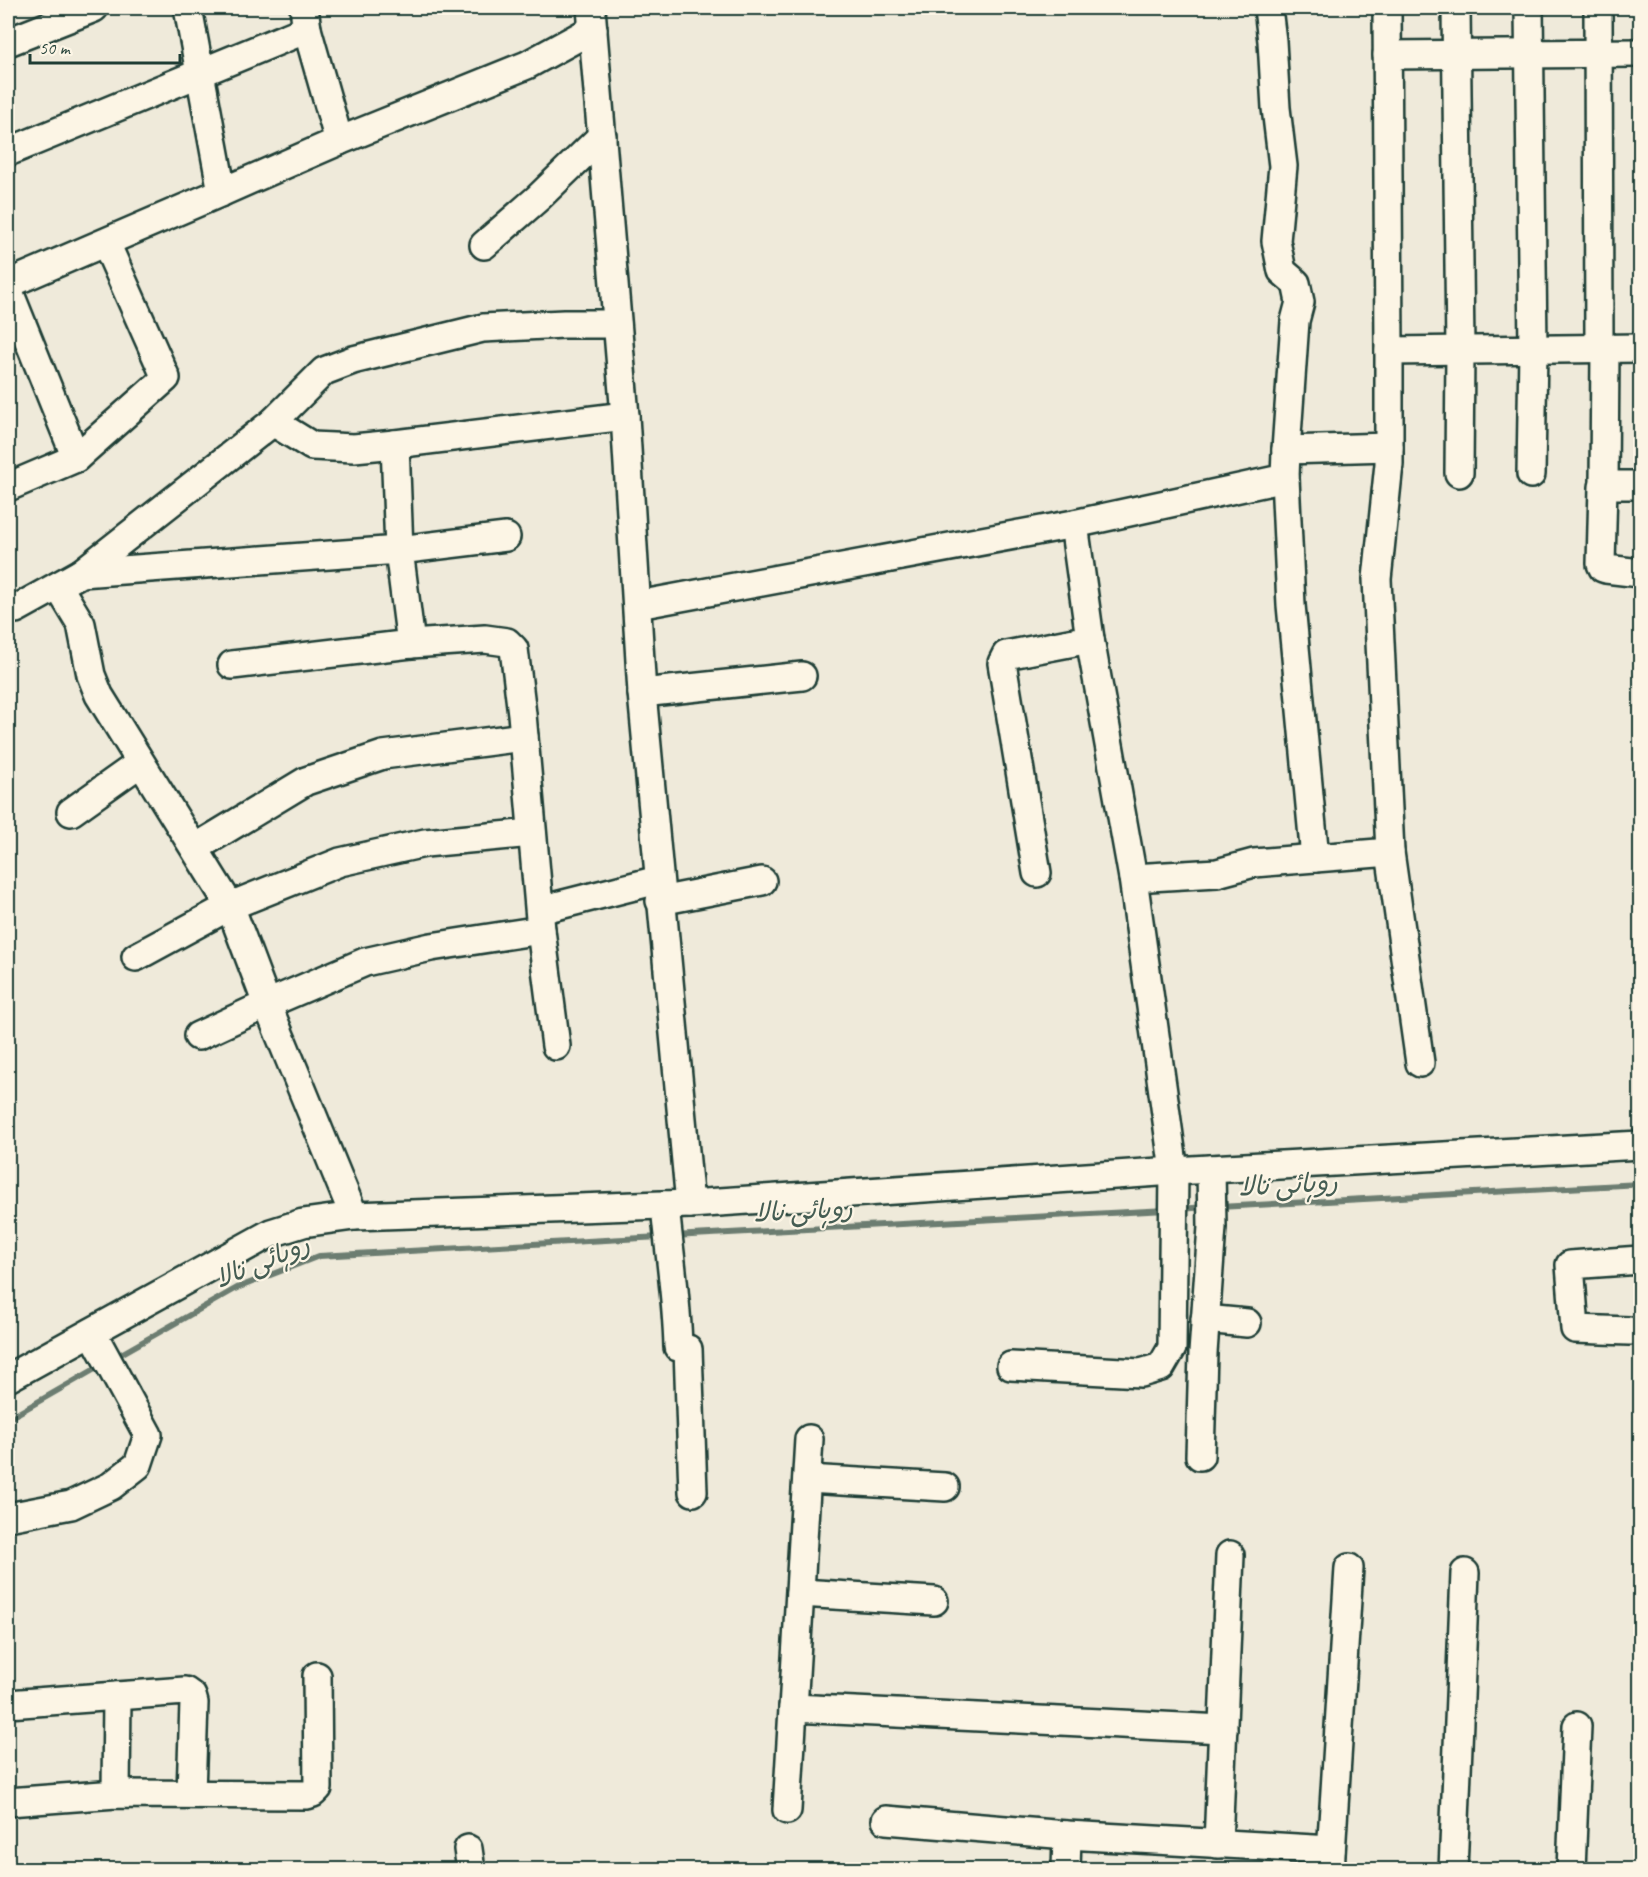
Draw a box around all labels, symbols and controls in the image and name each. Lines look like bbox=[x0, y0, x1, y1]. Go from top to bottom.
scale bar bbox=[30, 27, 180, 65]
text: 50 m bbox=[39, 37, 72, 59]
water label: روہائی نالا bbox=[1238, 1165, 1339, 1206]
water label: روہائی نالا bbox=[753, 1191, 854, 1232]
water label: روہائی نالا bbox=[210, 1228, 316, 1298]

